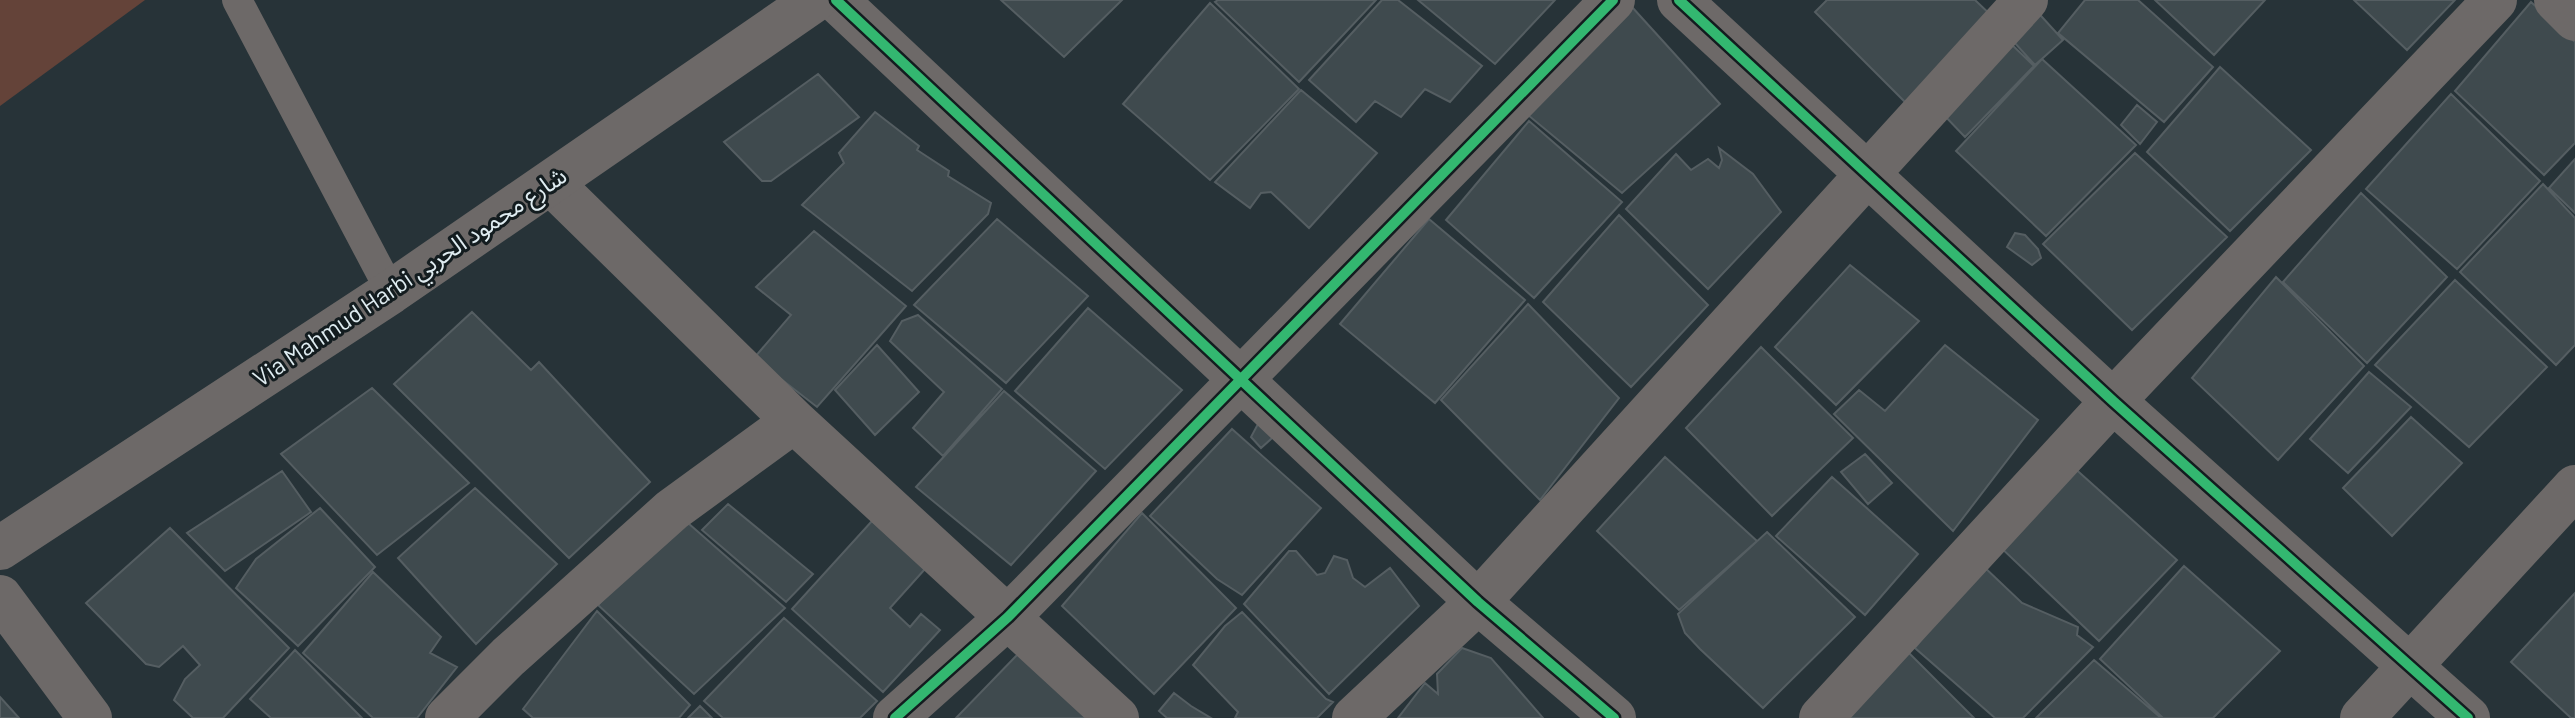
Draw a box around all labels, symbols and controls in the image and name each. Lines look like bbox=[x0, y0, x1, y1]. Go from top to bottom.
street label: Via Mahmud Harbi شارع محمود الحربي bbox=[247, 160, 575, 396]

